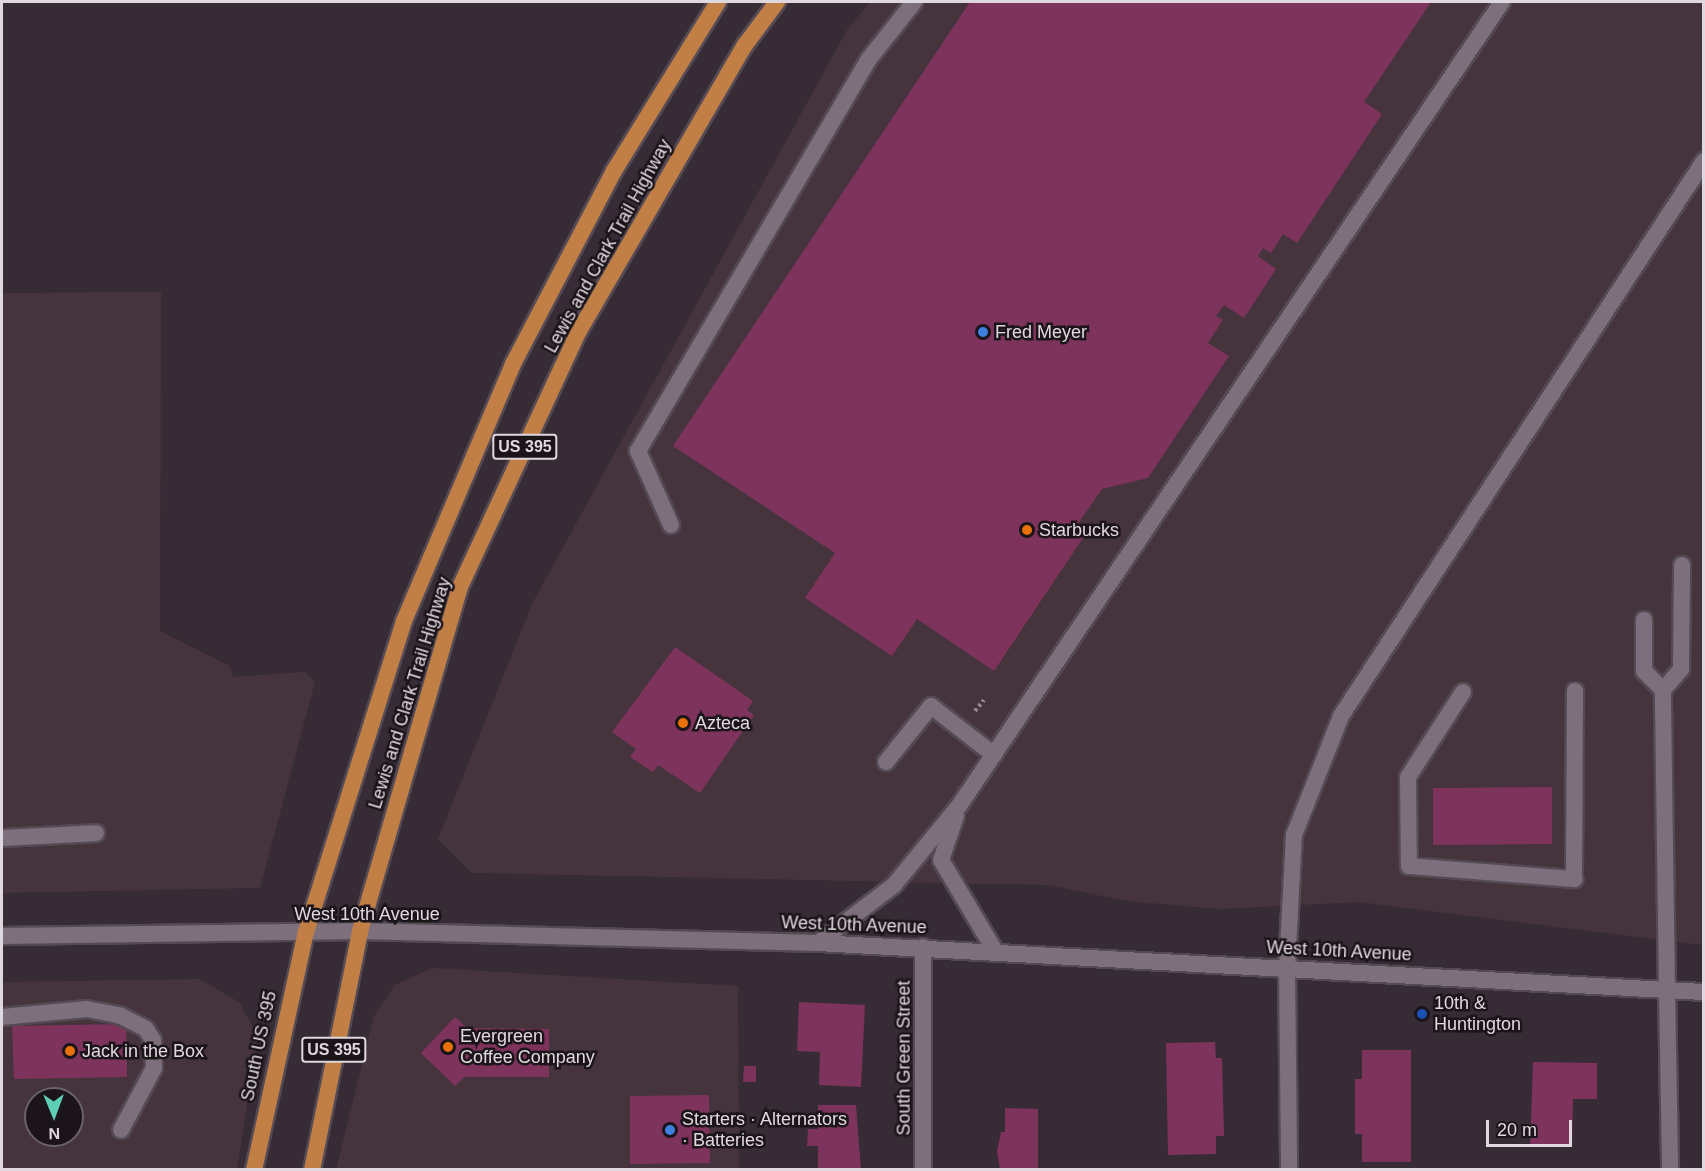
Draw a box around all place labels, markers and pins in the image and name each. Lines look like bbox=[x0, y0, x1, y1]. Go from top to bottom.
place label: Fred Meyer bbox=[995, 321, 1087, 343]
marker: Fred Meyer bbox=[976, 325, 990, 339]
place label: Starbucks bbox=[1039, 519, 1119, 541]
marker: Starbucks bbox=[1020, 523, 1034, 537]
place label: Azteca bbox=[695, 712, 750, 734]
marker: Azteca bbox=[676, 716, 690, 730]
place label: 10th & Huntington bbox=[1434, 993, 1521, 1036]
marker: 10th & Huntington bbox=[1415, 1007, 1429, 1021]
place label: Evergreen Coffee Company bbox=[460, 1026, 595, 1068]
place label: Jack in the Box bbox=[82, 1040, 204, 1062]
marker: Evergreen Coffee Company bbox=[441, 1040, 455, 1054]
marker: Jack in the Box bbox=[63, 1044, 77, 1058]
place label: Starters · Alternators · Batteries bbox=[682, 1109, 848, 1152]
marker: Starters · Alternators · Batteries bbox=[663, 1123, 677, 1137]

